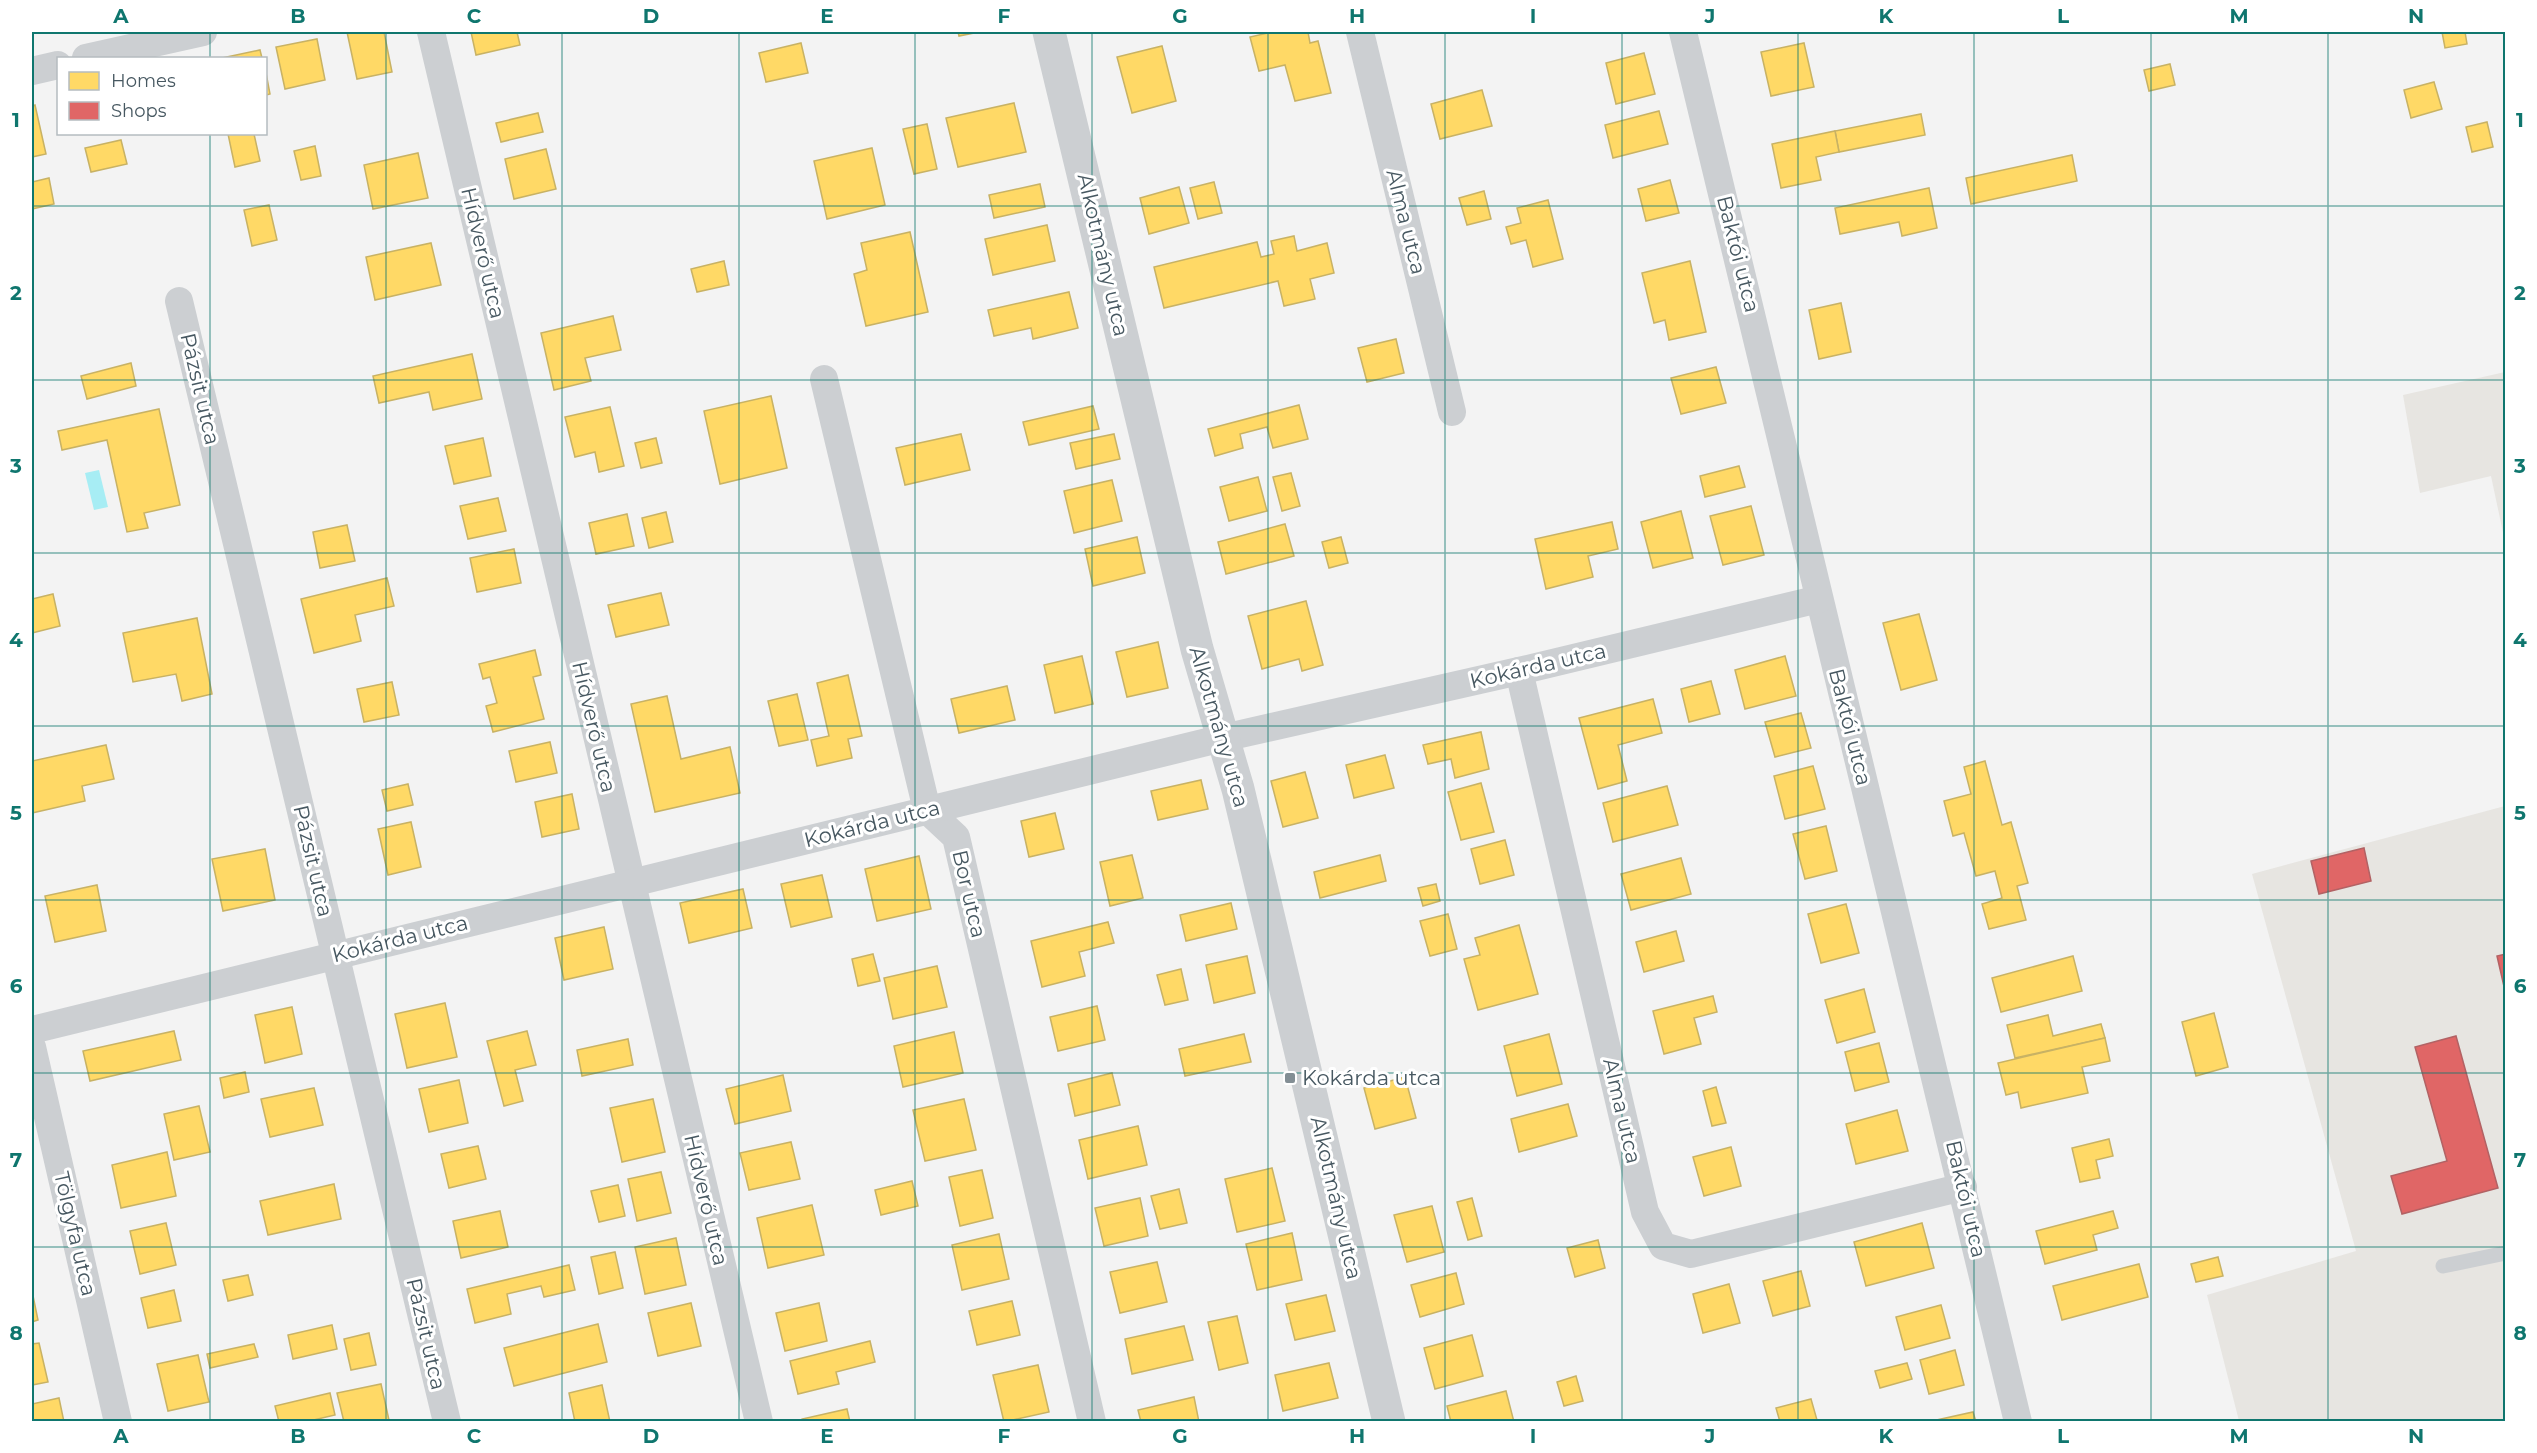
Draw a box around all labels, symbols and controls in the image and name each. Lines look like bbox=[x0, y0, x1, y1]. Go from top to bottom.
text: A bbox=[112, 4, 129, 28]
text: B bbox=[290, 4, 306, 28]
text: C bbox=[467, 4, 482, 28]
text: D bbox=[643, 4, 659, 28]
text: E bbox=[820, 4, 834, 28]
text: F bbox=[998, 4, 1011, 28]
text: G bbox=[1172, 4, 1188, 28]
text: H bbox=[1349, 4, 1365, 28]
text: I bbox=[1530, 4, 1536, 28]
text: J bbox=[1704, 4, 1715, 28]
text: K bbox=[1879, 4, 1895, 28]
text: L bbox=[2057, 4, 2069, 28]
text: M bbox=[2229, 4, 2249, 28]
text: N bbox=[2408, 4, 2424, 28]
legend bbox=[57, 57, 267, 135]
text: Homes bbox=[111, 70, 176, 92]
text: Shops bbox=[111, 100, 167, 122]
text: 1 bbox=[12, 108, 20, 132]
text: 1 bbox=[2516, 108, 2524, 132]
street label: Alma utca bbox=[1381, 167, 1432, 277]
street label: Alkotmány utca bbox=[1073, 171, 1134, 339]
street label: Hídverő utca bbox=[456, 185, 511, 321]
street label: Baktói utca bbox=[1712, 193, 1765, 315]
text: 2 bbox=[10, 281, 22, 305]
text: 2 bbox=[2514, 281, 2526, 305]
street label: Pázsit utca bbox=[175, 330, 225, 447]
text: 3 bbox=[9, 454, 22, 478]
text: 3 bbox=[2513, 454, 2526, 478]
text: 4 bbox=[9, 628, 23, 652]
text: 4 bbox=[2513, 628, 2527, 652]
street label: Kokárda utca bbox=[1467, 638, 1608, 693]
street label: Alkotmány utca bbox=[1185, 643, 1254, 810]
street label: Hídverő utca bbox=[567, 659, 622, 795]
street label: Baktói utca bbox=[1824, 666, 1877, 788]
street label: Kokárda utca bbox=[801, 795, 942, 852]
text: 5 bbox=[10, 801, 22, 825]
text: 5 bbox=[2514, 801, 2526, 825]
street label: Pázsit utca bbox=[288, 802, 338, 919]
street label: Bor utca bbox=[947, 848, 992, 940]
street label: Kokárda utca bbox=[329, 910, 470, 967]
text: 6 bbox=[10, 974, 23, 998]
text: 6 bbox=[2514, 974, 2527, 998]
street label: Alma utca bbox=[1598, 1056, 1647, 1166]
place label: Kokárda utca bbox=[1302, 1065, 1441, 1090]
marker: Kokárda utca bbox=[1283, 1071, 1297, 1085]
street label: Alkotmány utca bbox=[1306, 1114, 1367, 1282]
street label: Hídverő utca bbox=[679, 1132, 734, 1268]
street label: Baktói utca bbox=[1941, 1138, 1992, 1260]
text: 7 bbox=[10, 1148, 22, 1172]
text: 7 bbox=[2514, 1148, 2526, 1172]
street label: Tölgyfa utca bbox=[49, 1169, 102, 1298]
street label: Pázsit utca bbox=[401, 1275, 451, 1392]
text: 8 bbox=[9, 1321, 23, 1345]
text: 8 bbox=[2513, 1321, 2527, 1345]
text: A bbox=[112, 1424, 129, 1448]
text: B bbox=[290, 1424, 306, 1448]
text: C bbox=[467, 1424, 482, 1448]
text: D bbox=[643, 1424, 659, 1448]
text: E bbox=[820, 1424, 834, 1448]
text: F bbox=[998, 1424, 1011, 1448]
text: G bbox=[1172, 1424, 1188, 1448]
text: H bbox=[1349, 1424, 1365, 1448]
text: I bbox=[1530, 1424, 1536, 1448]
text: J bbox=[1704, 1424, 1715, 1448]
text: K bbox=[1879, 1424, 1895, 1448]
text: L bbox=[2057, 1424, 2069, 1448]
text: M bbox=[2229, 1424, 2249, 1448]
text: N bbox=[2408, 1424, 2424, 1448]

